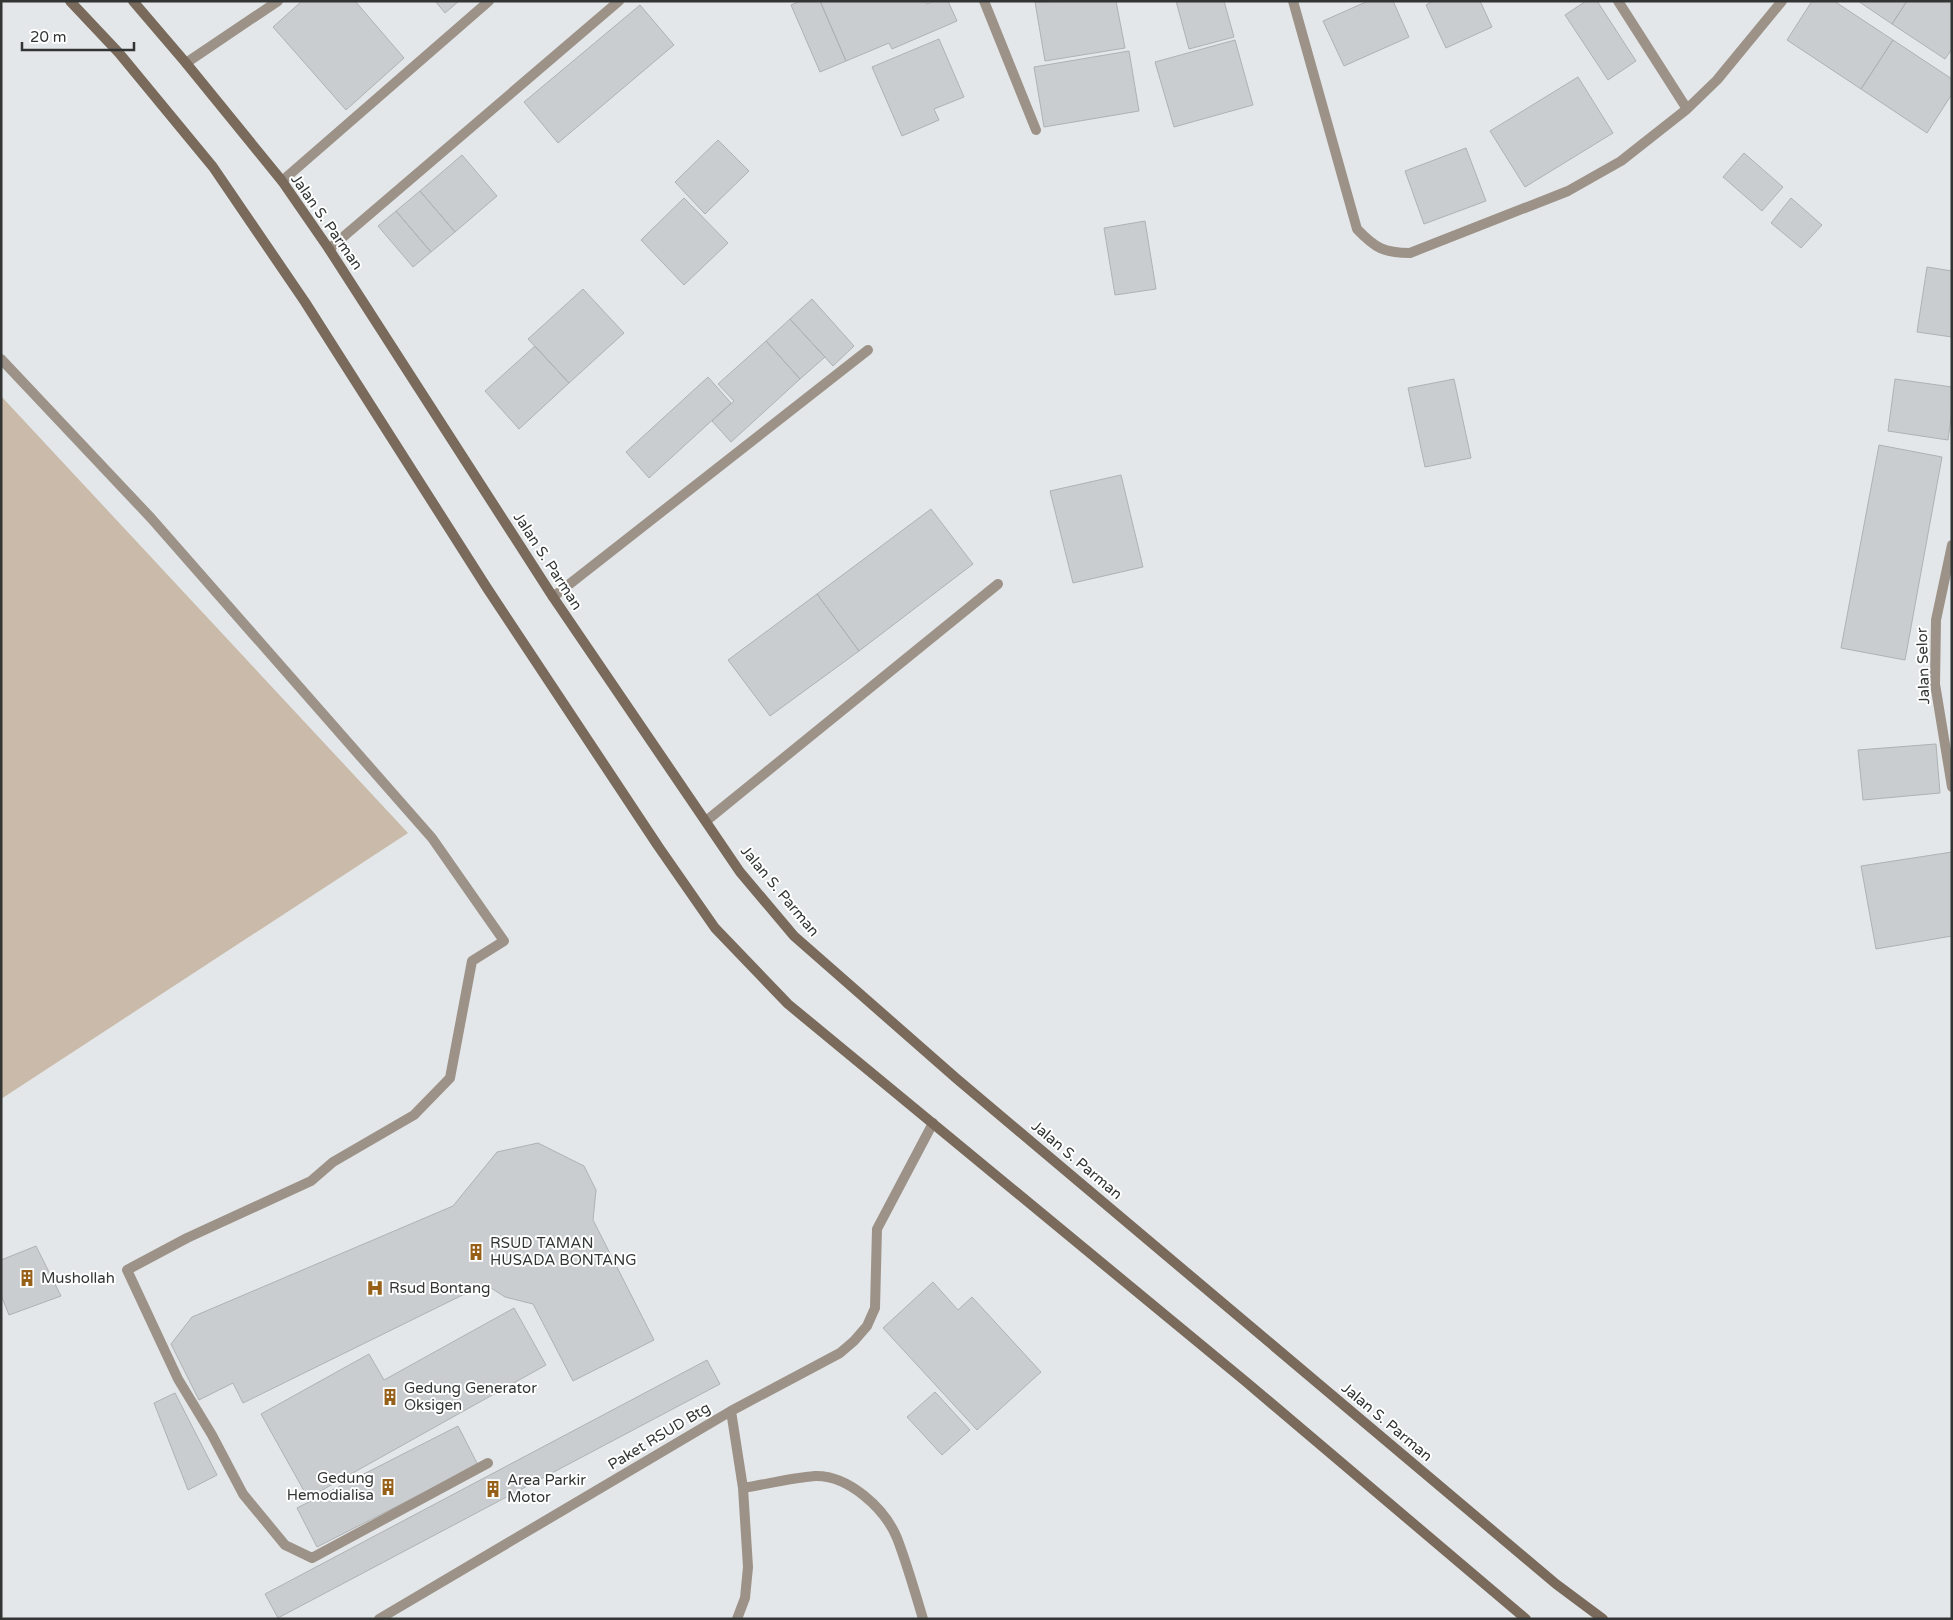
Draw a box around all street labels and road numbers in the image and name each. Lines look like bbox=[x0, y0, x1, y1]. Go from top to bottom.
street label: Jalan S. Parman bbox=[287, 171, 367, 273]
street label: Jalan S. Parman bbox=[510, 509, 586, 613]
street label: Jalan Selor bbox=[1913, 627, 1933, 705]
street label: Jalan S. Parman bbox=[737, 842, 823, 940]
street label: Jalan S. Parman bbox=[1028, 1117, 1126, 1203]
street label: Jalan S. Parman bbox=[1338, 1379, 1436, 1465]
street label: Paket RSUD Btg bbox=[605, 1398, 713, 1474]

